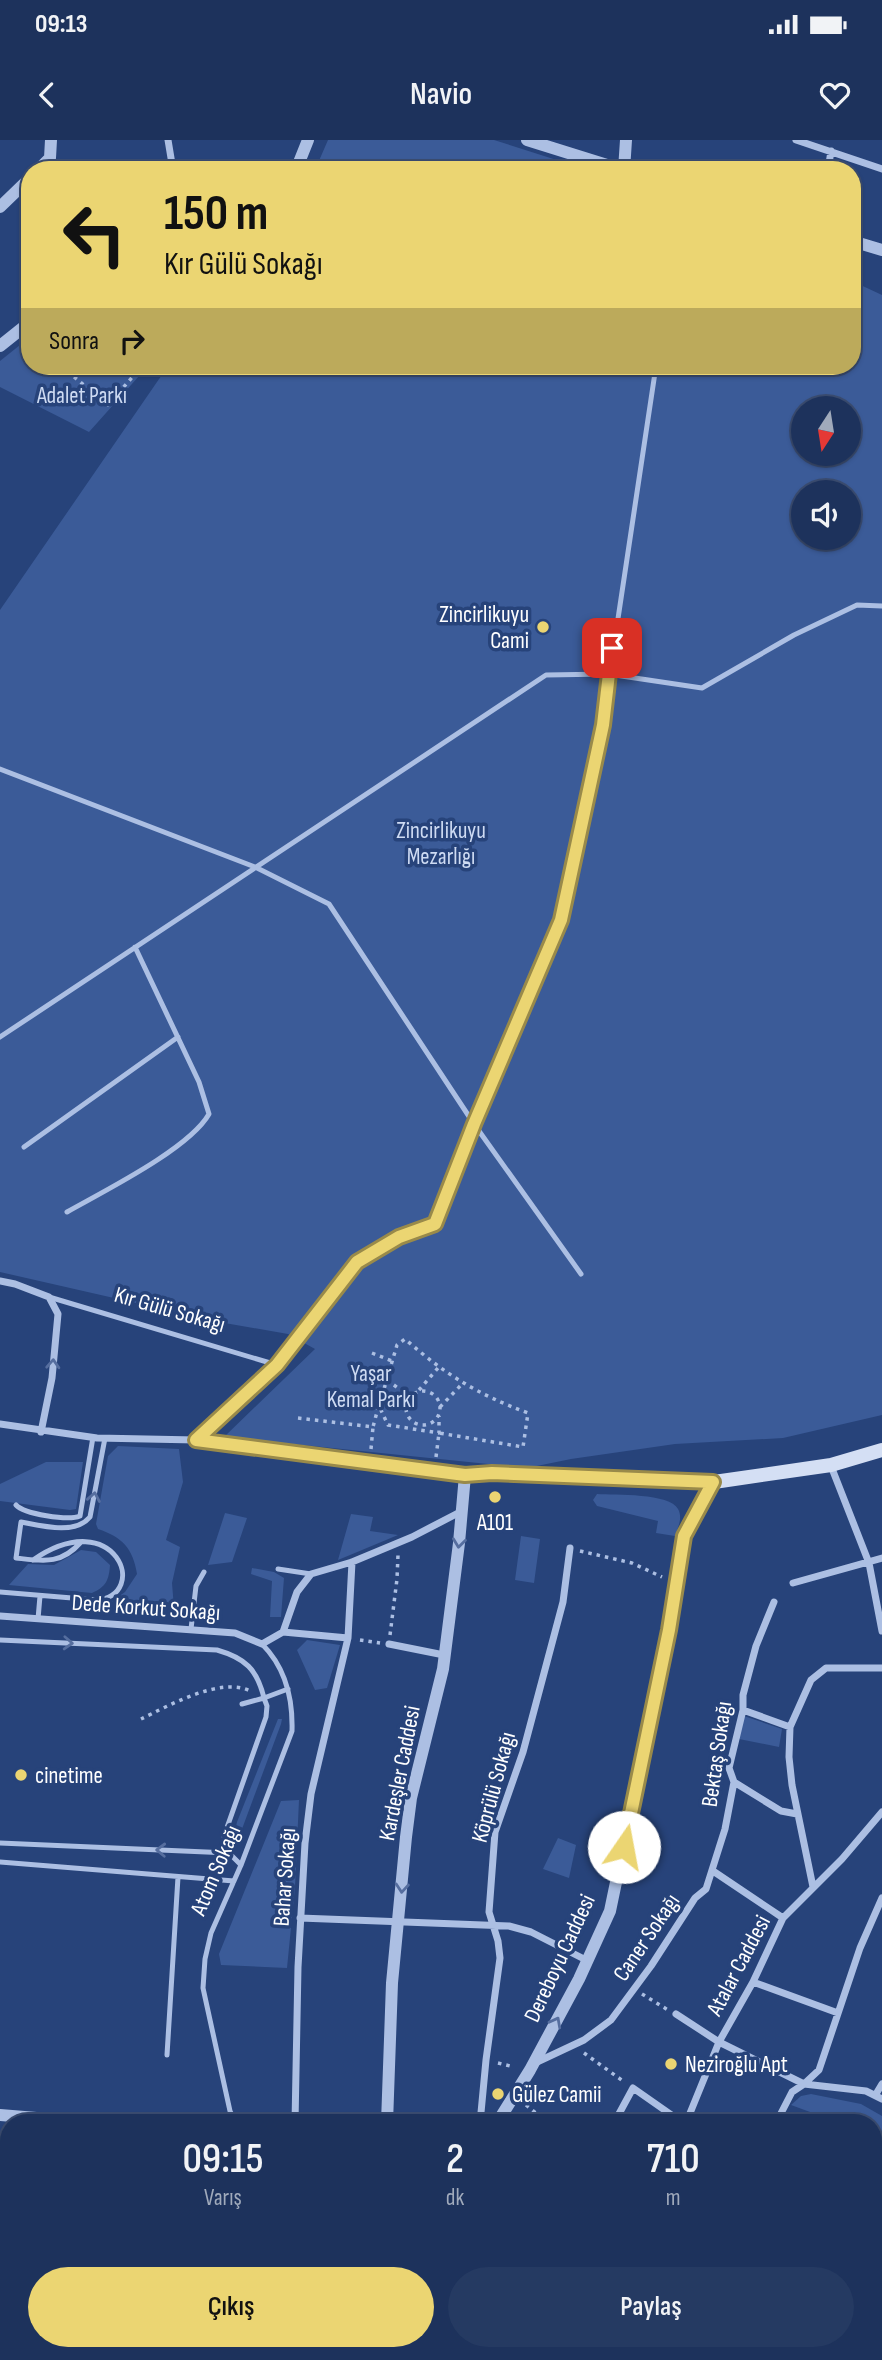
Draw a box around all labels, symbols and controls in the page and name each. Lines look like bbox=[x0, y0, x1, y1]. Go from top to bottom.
text: 09:13 bbox=[35, 9, 87, 40]
text: Navio bbox=[410, 75, 472, 114]
icon: back bbox=[28, 76, 66, 114]
icon: heart bbox=[816, 76, 854, 114]
text: 150 m bbox=[164, 185, 268, 244]
icon: left bbox=[49, 189, 140, 280]
text: Kır Gülü Sokağı bbox=[164, 245, 323, 284]
icon: right bbox=[113, 322, 151, 360]
text: Sonra bbox=[49, 326, 99, 357]
park label: Adalet Parkı bbox=[36, 382, 127, 410]
north arrow bbox=[791, 396, 861, 466]
map controls bbox=[791, 396, 861, 550]
button: sound bbox=[791, 480, 861, 550]
place label: Zincirlikuyu Cami bbox=[439, 601, 529, 655]
pin bbox=[582, 618, 642, 678]
marker: Zincirlikuyu Cami bbox=[535, 619, 551, 635]
icon: arrive bbox=[593, 629, 631, 667]
park label: Zincirlikuyu Mezarlığı bbox=[396, 817, 486, 871]
street label: Kır Gülü Sokağı bbox=[111, 1281, 228, 1339]
one-way arrow bbox=[45, 1359, 60, 1370]
park label: Yaşar Kemal Parkı bbox=[327, 1360, 415, 1414]
marker: A101 bbox=[487, 1489, 503, 1505]
one-way arrow bbox=[86, 1491, 101, 1503]
place label: A101 bbox=[476, 1509, 513, 1537]
one-way arrow bbox=[452, 1538, 467, 1549]
street label: Dede Korkut Sokağı bbox=[71, 1589, 221, 1627]
one-way arrow bbox=[63, 1635, 74, 1650]
street label: Bektaş Sokağı bbox=[696, 1699, 738, 1809]
street label: Kardeşler Caddesi bbox=[373, 1703, 427, 1843]
street label: Köprülü Sokağı bbox=[466, 1729, 522, 1846]
place label: cinetime bbox=[35, 1762, 103, 1790]
marker: cinetime bbox=[13, 1767, 29, 1783]
position arrow bbox=[587, 1810, 661, 1884]
street label: Atom Sokağı bbox=[184, 1821, 247, 1921]
street label: Bahar Sokağı bbox=[268, 1827, 302, 1927]
one-way arrow bbox=[155, 1842, 166, 1857]
one-way arrow bbox=[395, 1883, 410, 1894]
street label: Caner Sokağı bbox=[607, 1889, 686, 1987]
street label: Dereboyu Caddesi bbox=[518, 1890, 602, 2027]
street label: Atalar Caddesi bbox=[700, 1911, 777, 2021]
one-way arrow bbox=[548, 2017, 562, 2029]
place label: Neziroğlu Apt bbox=[685, 2051, 788, 2079]
marker: Neziroğlu Apt bbox=[663, 2056, 679, 2072]
place label: Gülez Camii bbox=[512, 2081, 602, 2109]
marker: Gülez Camii bbox=[490, 2086, 506, 2102]
text: 09:15 bbox=[182, 2134, 263, 2185]
text: 2 bbox=[446, 2134, 464, 2185]
text: 710 bbox=[647, 2134, 700, 2185]
text: Varış bbox=[204, 2184, 242, 2212]
text: dk bbox=[446, 2184, 464, 2212]
text: m bbox=[666, 2184, 681, 2212]
button: Çıkış bbox=[28, 2267, 434, 2347]
button: Paylaş bbox=[448, 2267, 854, 2347]

